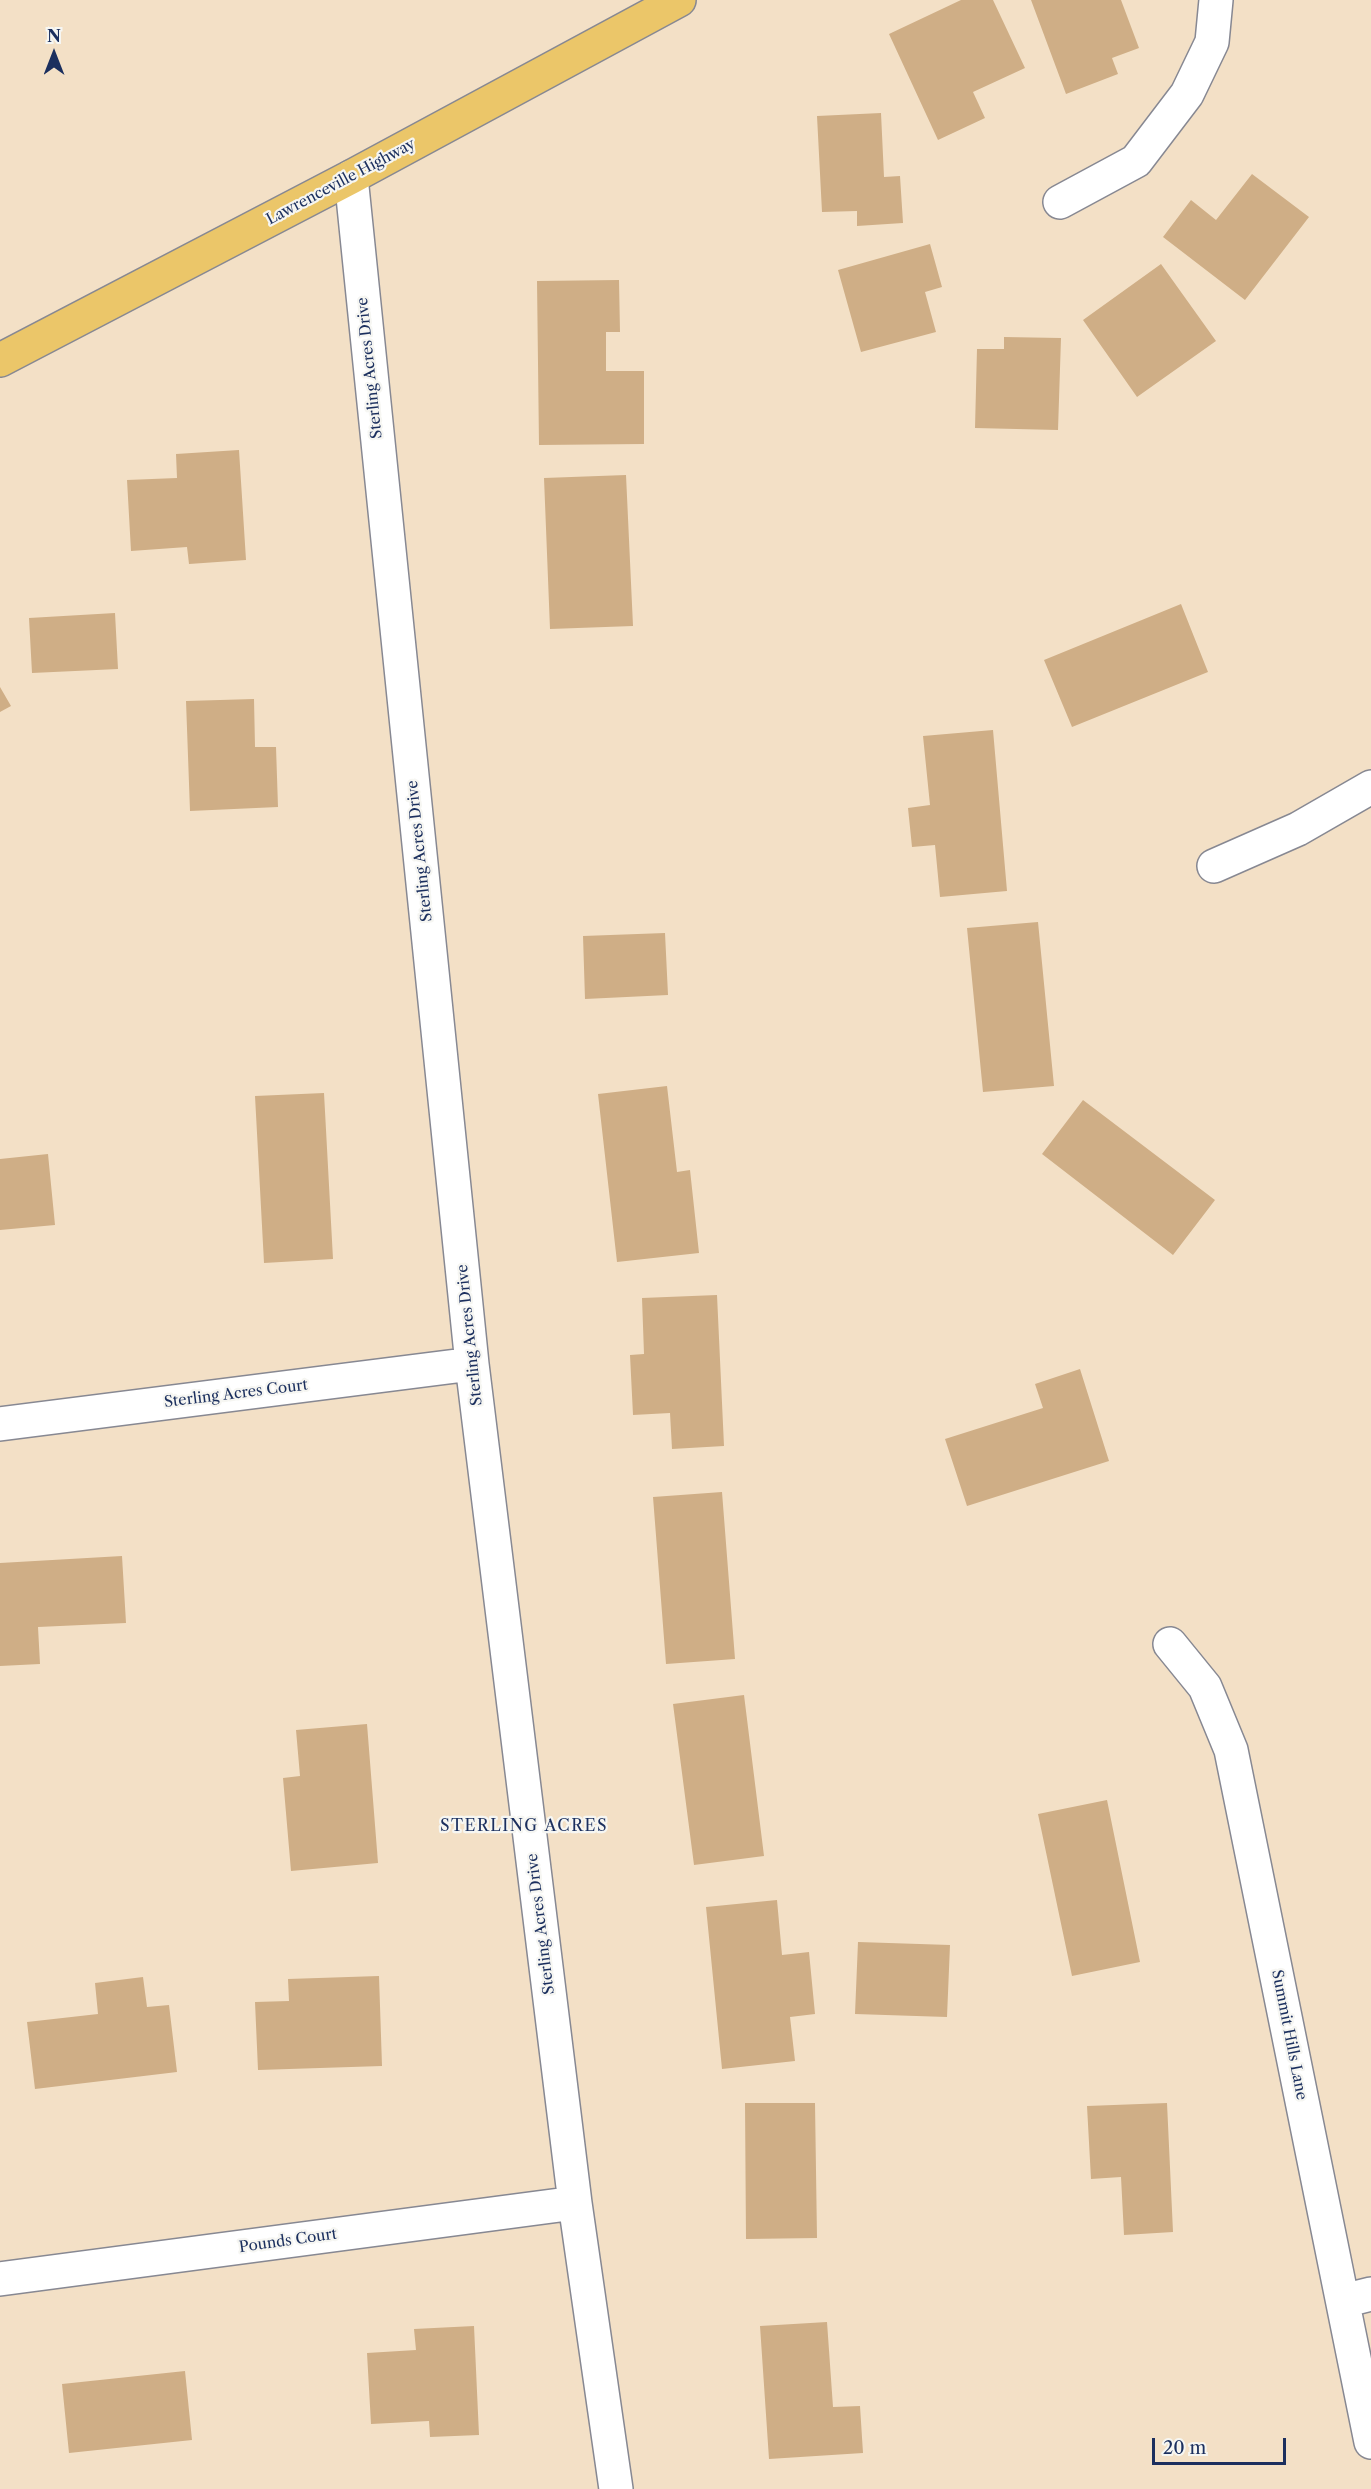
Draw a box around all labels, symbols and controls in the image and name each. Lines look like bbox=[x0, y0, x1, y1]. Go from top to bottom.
north arrow bbox=[24, 24, 84, 84]
text: N bbox=[47, 26, 61, 46]
street label: Lawrenceville Highway bbox=[264, 135, 418, 229]
street label: Sterling Acres Drive bbox=[354, 296, 386, 440]
street label: Sterling Acres Drive bbox=[404, 779, 436, 923]
street label: Sterling Acres Drive bbox=[454, 1263, 486, 1407]
street label: Sterling Acres Court bbox=[163, 1376, 309, 1412]
district label: STERLING ACRES bbox=[440, 1816, 608, 1836]
street label: Sterling Acres Drive bbox=[523, 1852, 559, 1996]
street label: Summit Hills Lane bbox=[1268, 1968, 1310, 2102]
street label: Pounds Court bbox=[238, 2225, 338, 2257]
scale bar bbox=[1155, 2426, 1288, 2464]
text: 20 m bbox=[1163, 2437, 1206, 2459]

